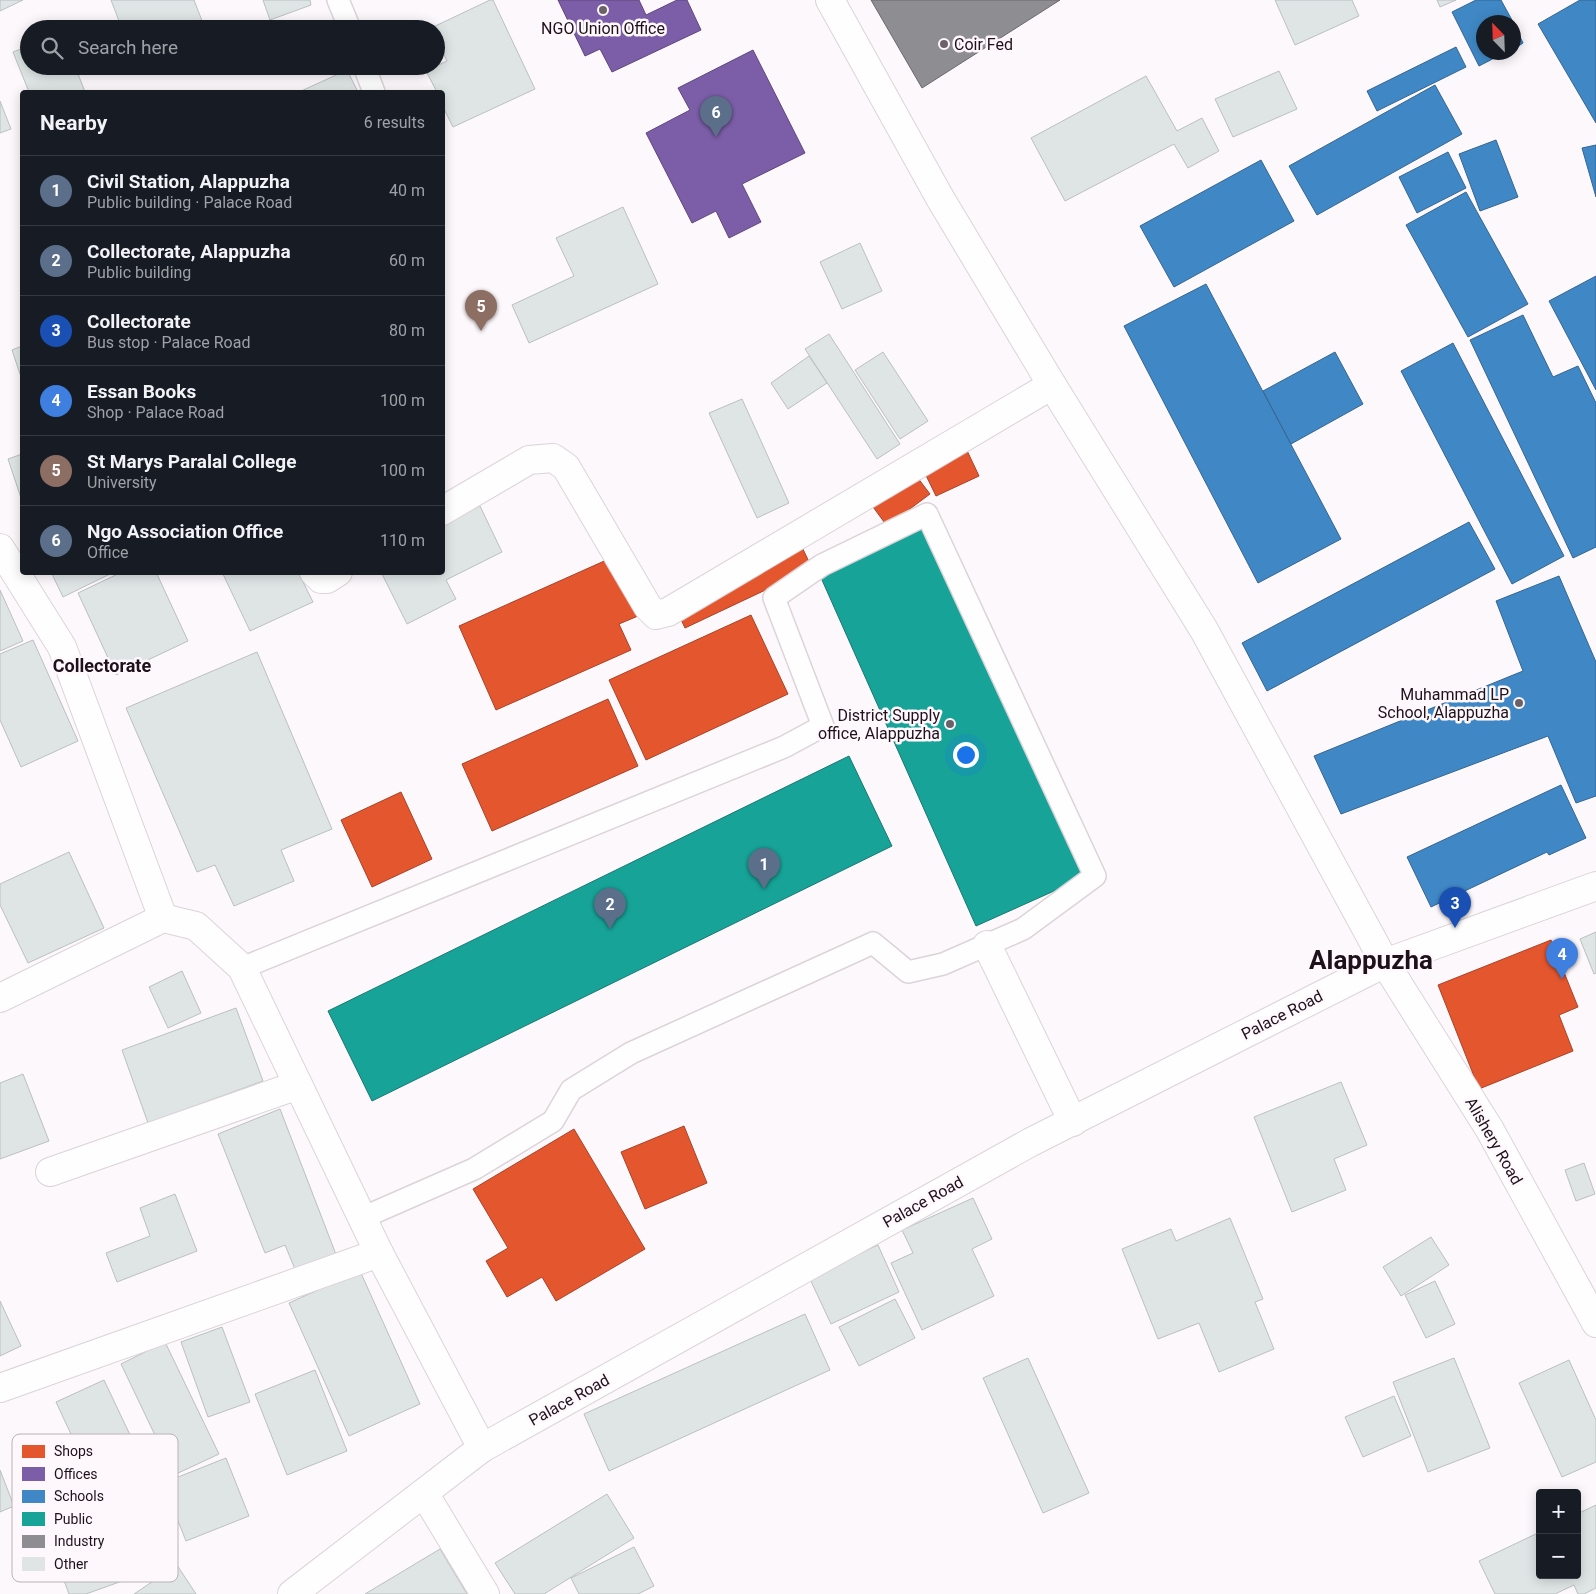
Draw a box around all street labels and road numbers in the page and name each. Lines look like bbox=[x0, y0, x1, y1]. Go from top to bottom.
street label: Palace Road bbox=[1238, 986, 1326, 1044]
street label: Alishery Road bbox=[1461, 1094, 1527, 1188]
street label: Palace Road bbox=[880, 1172, 966, 1232]
street label: Palace Road bbox=[526, 1370, 612, 1430]

